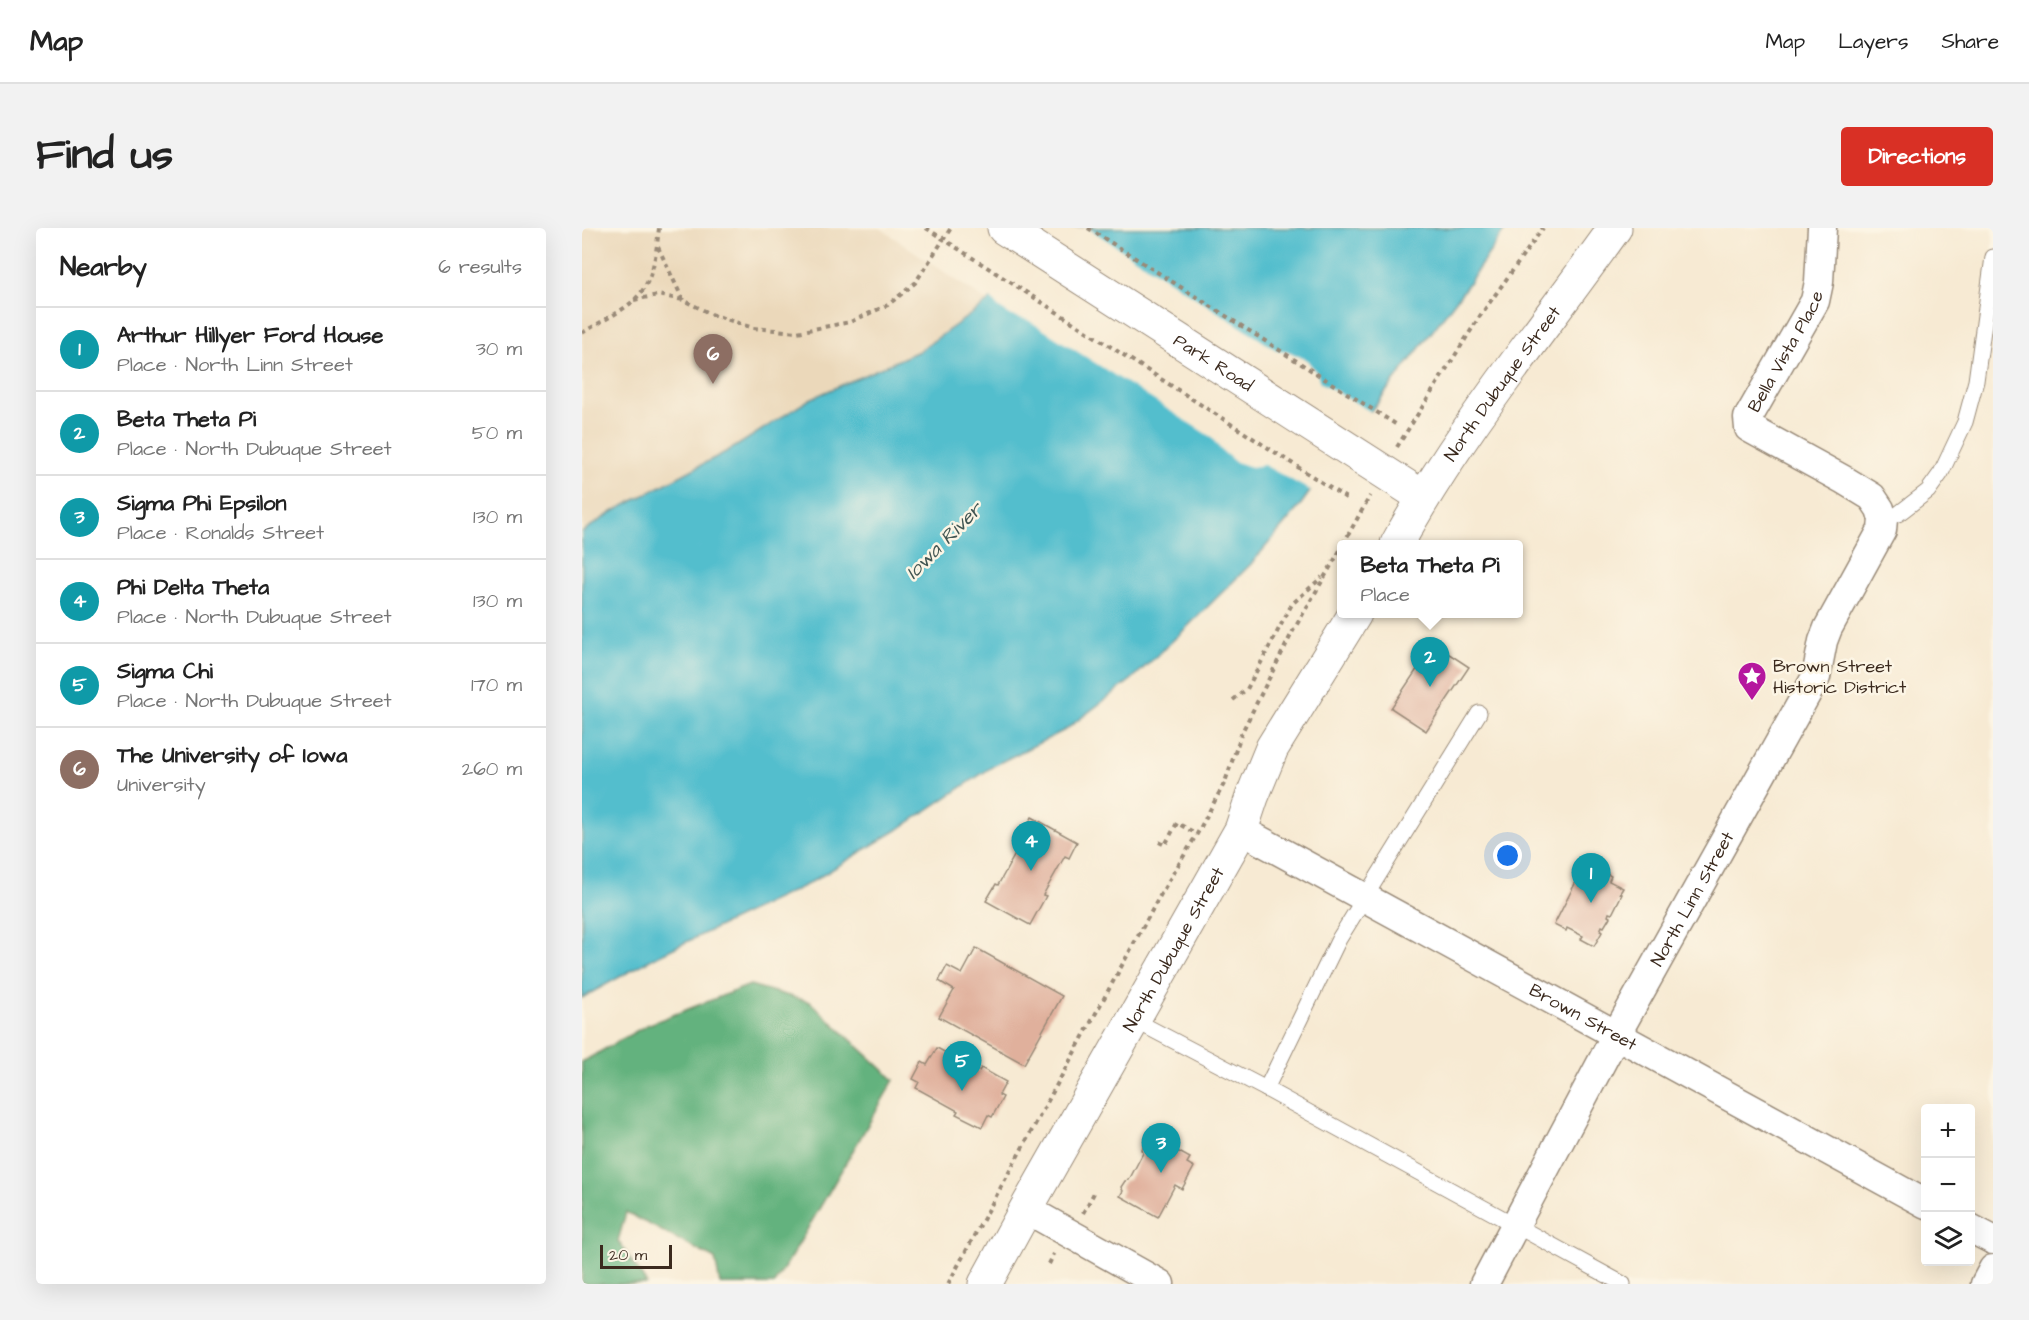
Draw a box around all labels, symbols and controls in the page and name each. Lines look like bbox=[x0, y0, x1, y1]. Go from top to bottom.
text: Map bbox=[30, 22, 83, 61]
text: Map bbox=[1765, 27, 1805, 56]
text: Layers bbox=[1838, 27, 1908, 56]
text: Share bbox=[1941, 27, 1999, 56]
text: Find us bbox=[36, 127, 173, 185]
button: Directions bbox=[1841, 127, 1993, 186]
text: Nearby bbox=[60, 249, 147, 285]
text: 6 results bbox=[438, 253, 522, 281]
street label: Bella Vista Place bbox=[1741, 289, 1829, 417]
street label: North Dubuque Street bbox=[1438, 300, 1567, 466]
text: Arthur Hillyer Ford House bbox=[117, 320, 383, 351]
street label: Park Road bbox=[1169, 328, 1258, 397]
pin: 6 bbox=[694, 334, 732, 384]
text: 1 bbox=[78, 335, 81, 363]
text: 30 m bbox=[476, 335, 522, 363]
text: Place · North Linn Street bbox=[117, 351, 353, 379]
text: Beta Theta Pi bbox=[117, 404, 256, 435]
text: 2 bbox=[74, 419, 85, 447]
text: 50 m bbox=[472, 419, 522, 447]
text: Place · North Dubuque Street bbox=[117, 435, 392, 463]
text: Sigma Phi Epsilon bbox=[117, 488, 286, 519]
water label: Iowa River bbox=[899, 495, 990, 586]
text: 3 bbox=[74, 503, 85, 531]
text: 130 m bbox=[473, 503, 522, 531]
text: Place · Ronalds Street bbox=[117, 519, 324, 547]
popup bbox=[1337, 540, 1523, 618]
text: Beta Theta Pi bbox=[1360, 550, 1500, 581]
text: Phi Delta Theta bbox=[117, 572, 269, 603]
text: Place bbox=[1360, 581, 1410, 609]
text: 4 bbox=[73, 587, 86, 615]
text: 130 m bbox=[473, 587, 522, 615]
text: Place · North Dubuque Street bbox=[117, 603, 392, 631]
pin: 2 bbox=[1410, 638, 1450, 687]
place label: Brown Street Historic District bbox=[1773, 654, 1907, 700]
text: Sigma Chi bbox=[117, 656, 213, 687]
place icon: Brown Street Historic District bbox=[1736, 660, 1768, 702]
text: 5 bbox=[72, 671, 87, 699]
text: 170 m bbox=[471, 671, 522, 699]
text: Place · North Dubuque Street bbox=[117, 687, 392, 715]
text: The University of Iowa bbox=[117, 740, 348, 771]
text: 6 bbox=[73, 755, 86, 783]
text: 260 m bbox=[462, 755, 522, 783]
text: University bbox=[117, 771, 206, 799]
pin: 4 bbox=[1012, 822, 1050, 871]
street label: North Linn Street bbox=[1644, 826, 1740, 971]
your location bbox=[1493, 841, 1522, 870]
pin: 1 bbox=[1572, 854, 1610, 903]
street label: North Dubuque Street bbox=[1117, 862, 1230, 1036]
street label: Brown Street bbox=[1525, 977, 1642, 1057]
pin: 5 bbox=[942, 1042, 982, 1091]
map controls bbox=[1921, 1104, 1975, 1266]
button: + bbox=[1921, 1104, 1975, 1158]
pin: 3 bbox=[1142, 1124, 1180, 1173]
button: − bbox=[1921, 1158, 1975, 1212]
button: layers bbox=[1921, 1212, 1975, 1266]
scale bar bbox=[600, 1242, 672, 1270]
text: 20 m bbox=[609, 1244, 647, 1266]

